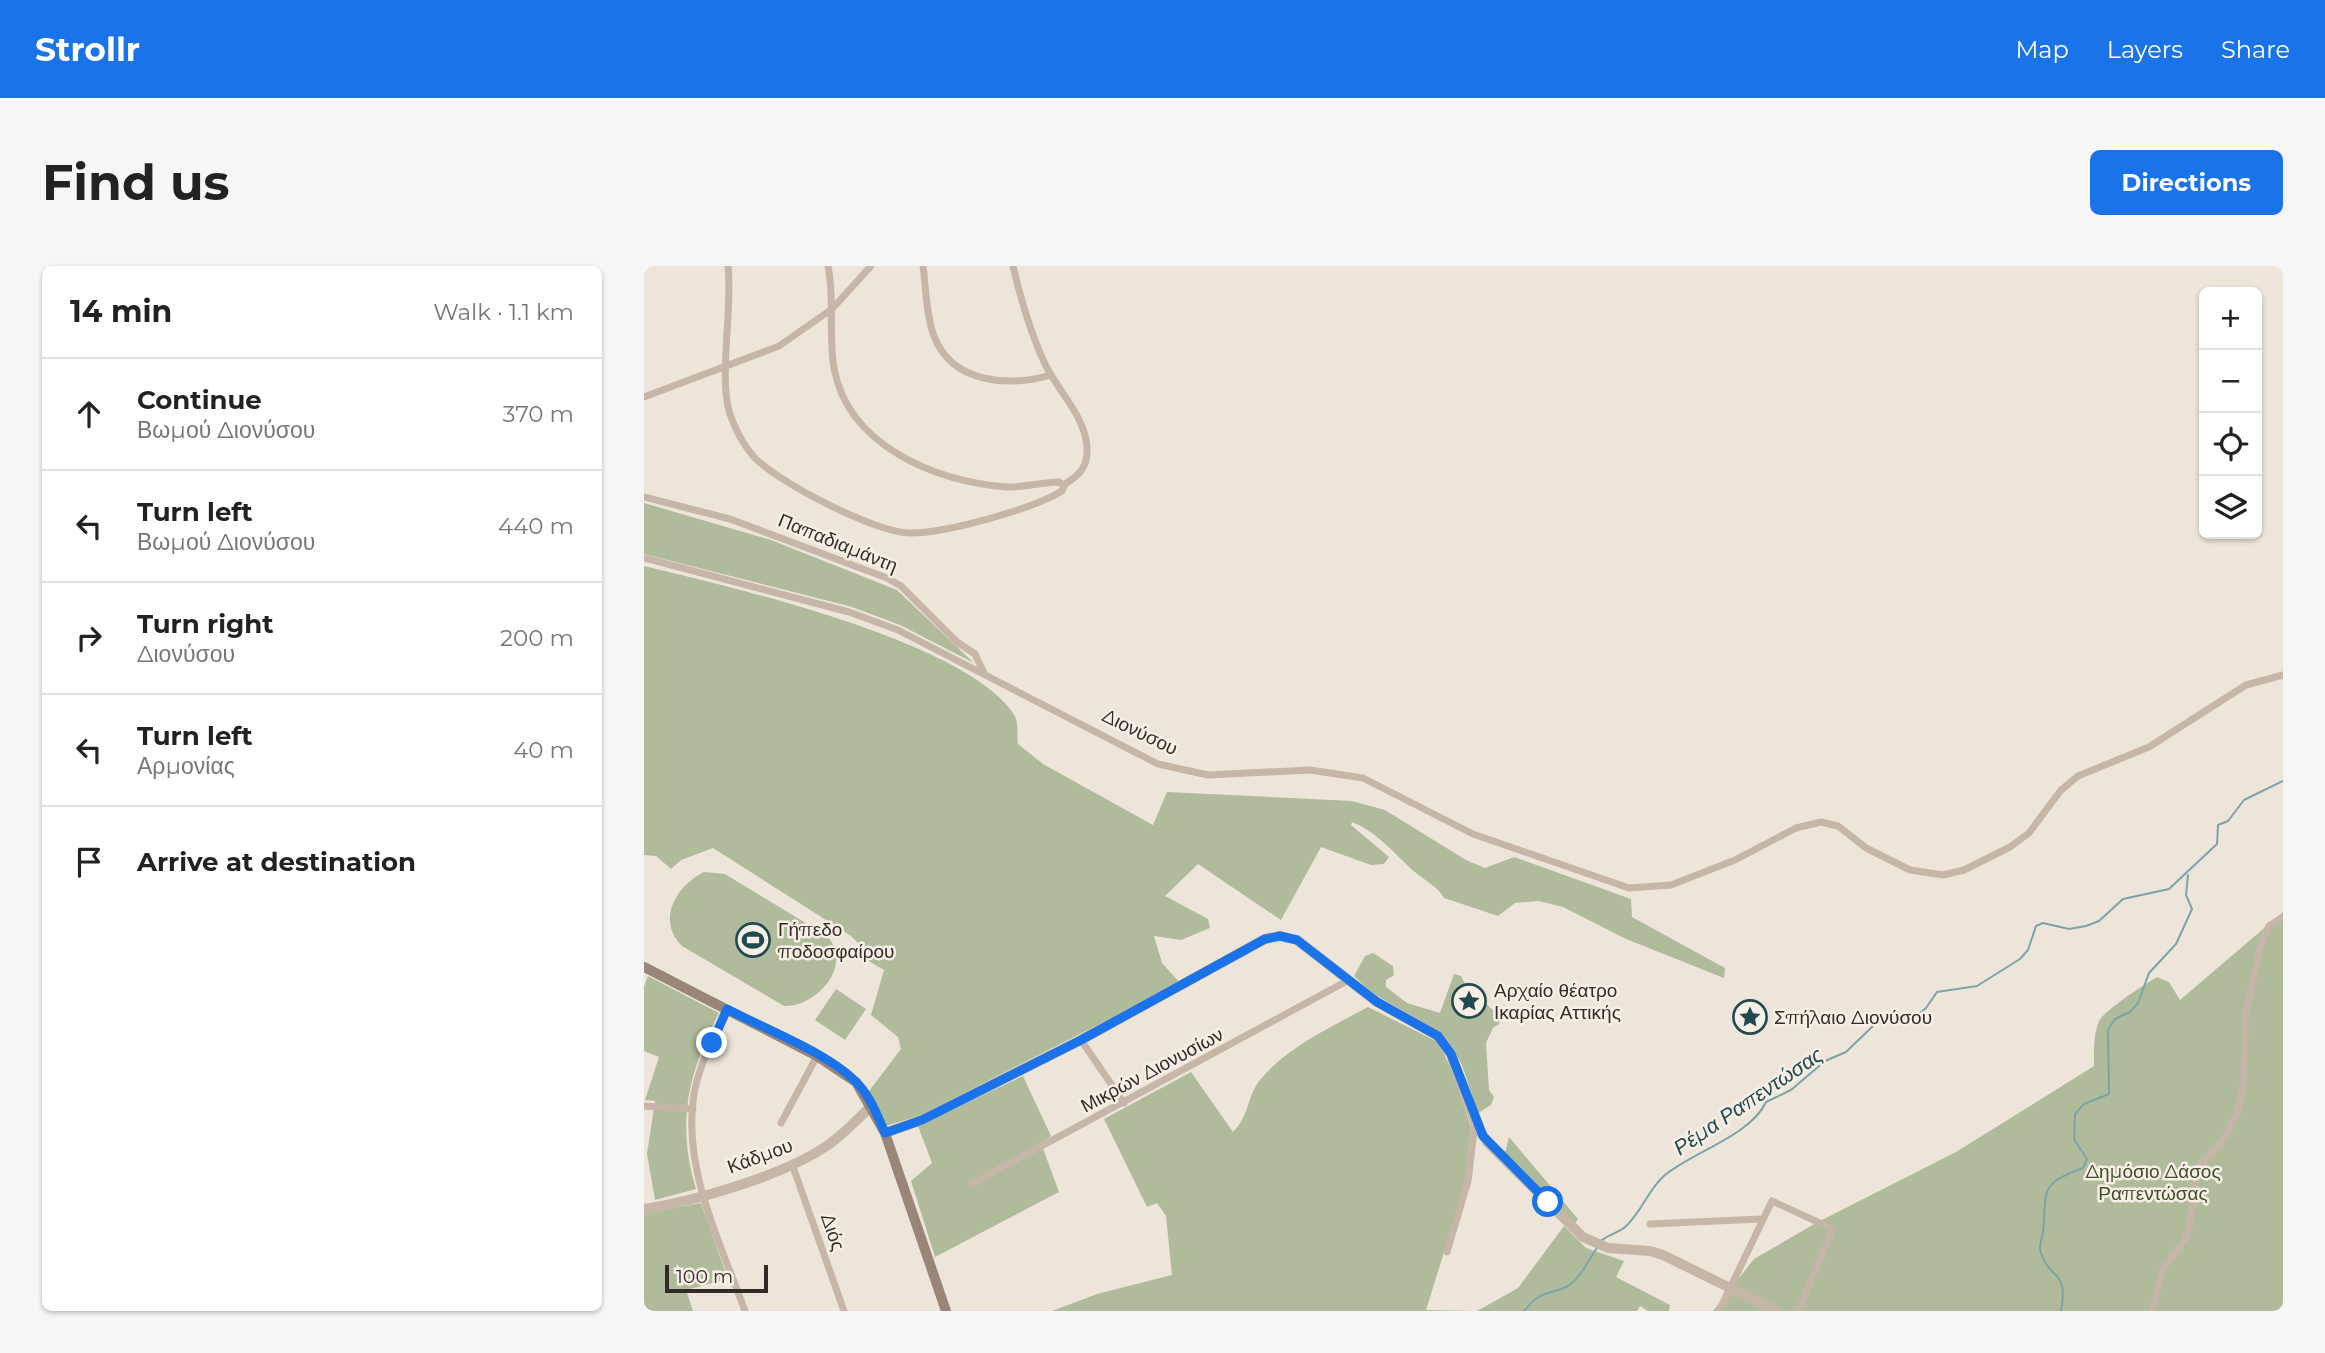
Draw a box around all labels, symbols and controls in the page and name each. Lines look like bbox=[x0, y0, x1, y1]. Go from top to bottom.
text: Strollr bbox=[35, 29, 140, 69]
text: Map bbox=[2015, 35, 2069, 64]
text: Layers bbox=[2107, 35, 2183, 64]
text: Share bbox=[2221, 35, 2290, 64]
button: Directions bbox=[2090, 150, 2283, 215]
text: Find us bbox=[42, 153, 230, 212]
map controls bbox=[2199, 287, 2262, 539]
button: + bbox=[2199, 287, 2262, 350]
text: 14 min bbox=[70, 293, 172, 330]
text: Walk · 1.1 km bbox=[433, 298, 574, 326]
button: − bbox=[2199, 350, 2262, 413]
text: Continue bbox=[137, 384, 262, 416]
icon: ahead bbox=[70, 395, 108, 433]
text: 370 m bbox=[503, 400, 574, 428]
button: locate bbox=[2199, 413, 2262, 476]
text: Βωμού Διονύσου bbox=[137, 416, 315, 444]
button: layers bbox=[2199, 476, 2262, 539]
text: Turn left bbox=[137, 496, 253, 528]
icon: left bbox=[70, 507, 108, 545]
street label: Παπαδιαμάντη bbox=[775, 509, 901, 577]
text: 440 m bbox=[498, 512, 574, 540]
text: Βωμού Διονύσου bbox=[137, 528, 315, 556]
text: Turn right bbox=[137, 608, 273, 640]
icon: right bbox=[70, 619, 108, 657]
text: 200 m bbox=[500, 624, 574, 652]
text: Διονύσου bbox=[137, 640, 235, 668]
street label: Διονύσου bbox=[1099, 704, 1181, 760]
text: Turn left bbox=[137, 720, 253, 752]
icon: left bbox=[70, 731, 108, 769]
text: 40 m bbox=[513, 736, 574, 764]
text: Αρμονίας bbox=[137, 752, 235, 780]
icon: arrive bbox=[70, 843, 108, 881]
text: Arrive at destination bbox=[137, 846, 416, 878]
place label: Γήπεδο ποδοσφαίρου bbox=[777, 918, 894, 963]
sports icon: Γήπεδο ποδοσφαίρου bbox=[734, 921, 772, 959]
place label: Αρχαίο θέατρο Ικαρίας Αττικής bbox=[1494, 979, 1621, 1024]
place icon: Αρχαίο θέατρο Ικαρίας Αττικής bbox=[1450, 982, 1488, 1020]
place icon: Σπήλαιο Διονύσου bbox=[1731, 998, 1769, 1036]
place label: Σπήλαιο Διονύσου bbox=[1774, 1006, 1932, 1029]
street label: Μικρών Διονυσίων bbox=[1077, 1023, 1227, 1117]
route end bbox=[696, 1027, 727, 1058]
water label: Ρέμα Ραπεντώσας bbox=[1669, 1041, 1828, 1160]
street label: Κάδμου bbox=[724, 1134, 796, 1178]
park label: Δημόσιο Δάσος Ραπεντώσας bbox=[2085, 1160, 2221, 1205]
route start bbox=[1532, 1186, 1563, 1217]
street label: Διός bbox=[816, 1210, 850, 1254]
scale bar bbox=[665, 1262, 768, 1294]
text: 100 m bbox=[676, 1265, 733, 1288]

